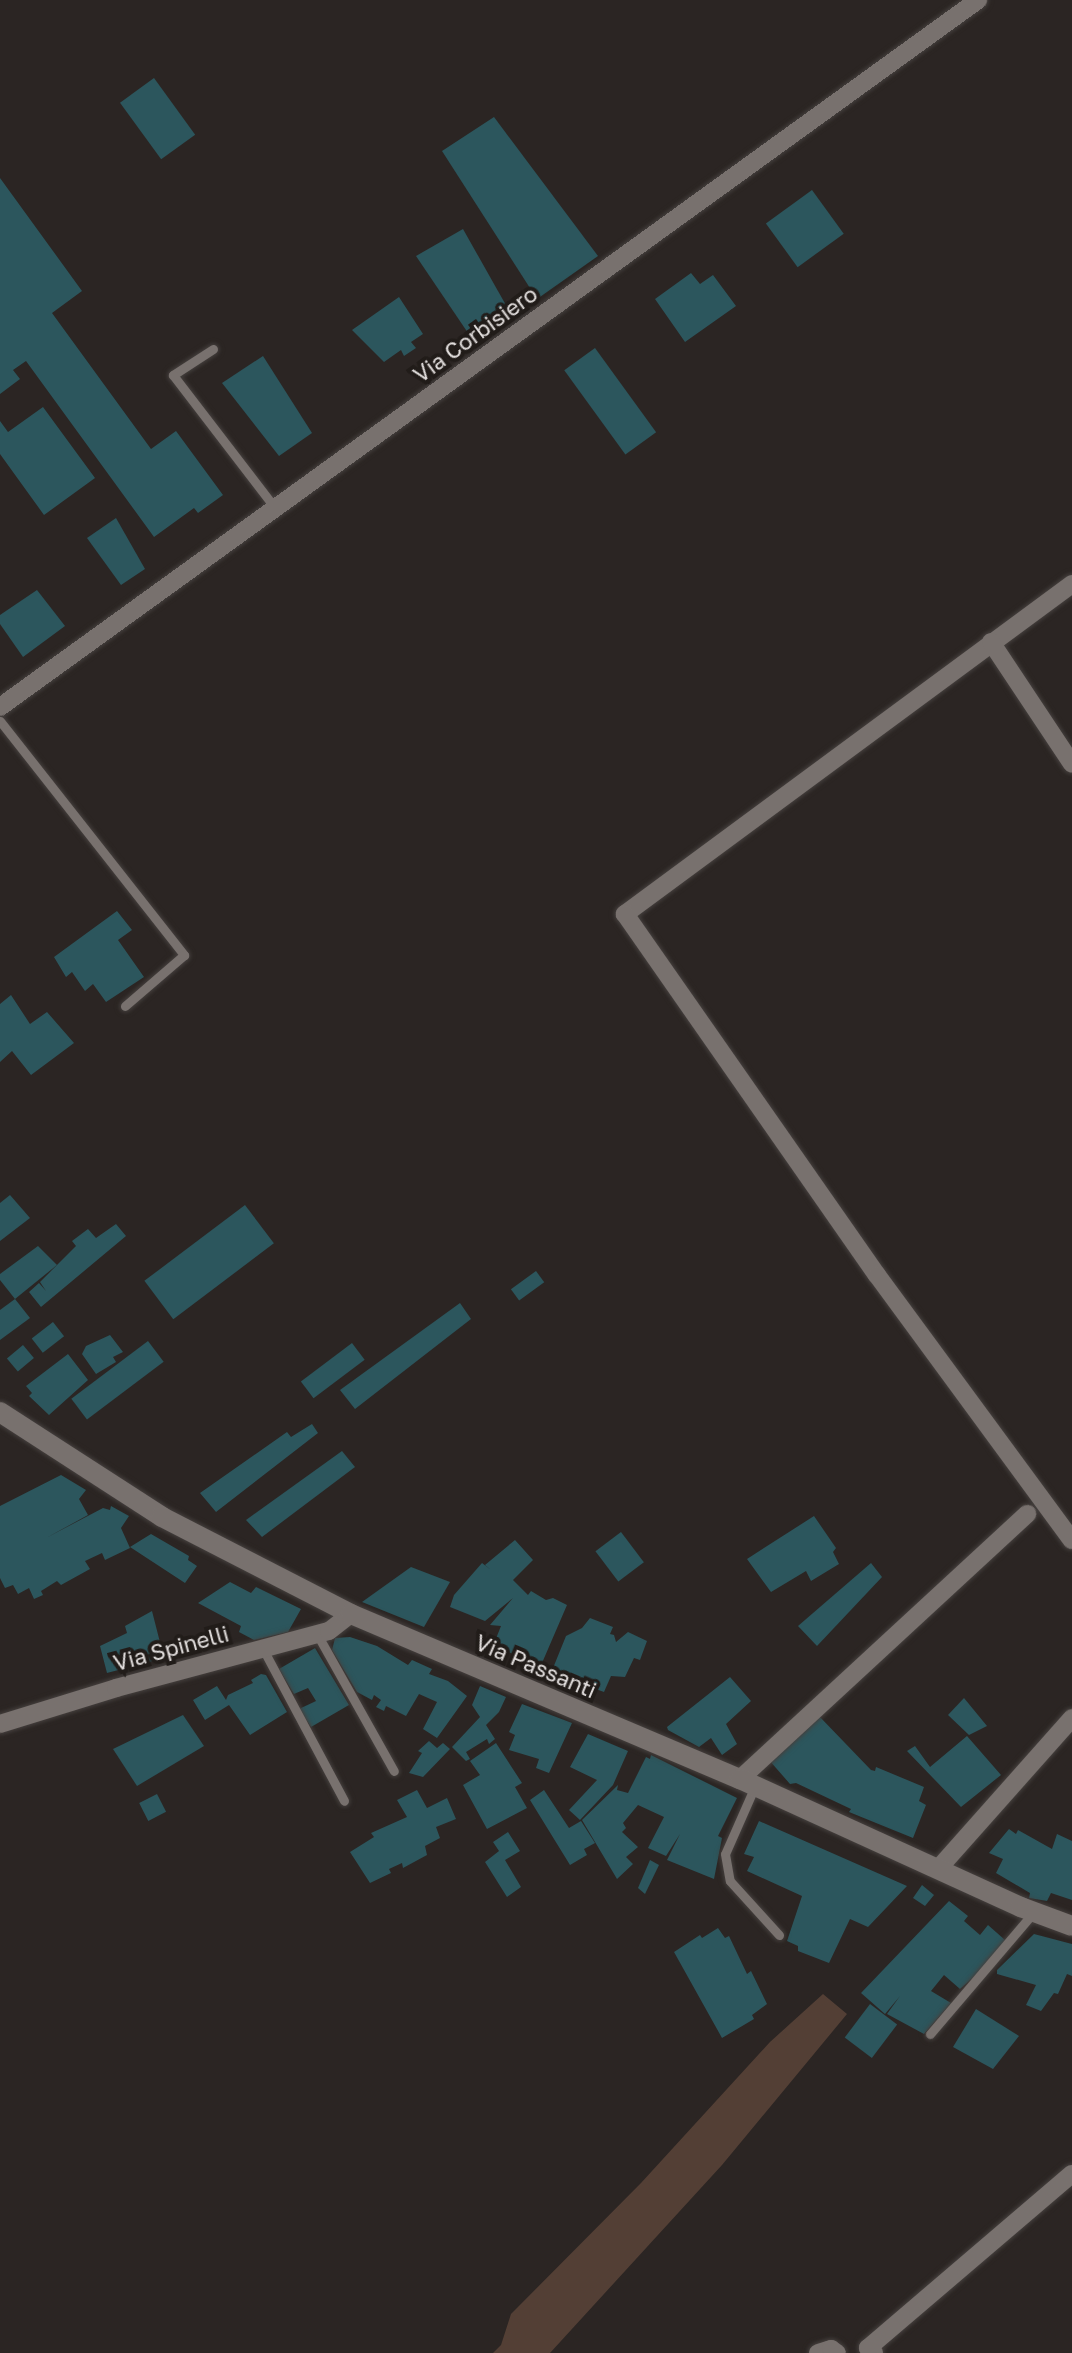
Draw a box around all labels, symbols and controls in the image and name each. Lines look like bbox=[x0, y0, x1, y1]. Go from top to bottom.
street label: Via Corbisiero bbox=[408, 280, 542, 388]
street label: Via Spinelli bbox=[110, 1620, 232, 1676]
street label: Via Passanti bbox=[471, 1629, 601, 1703]

